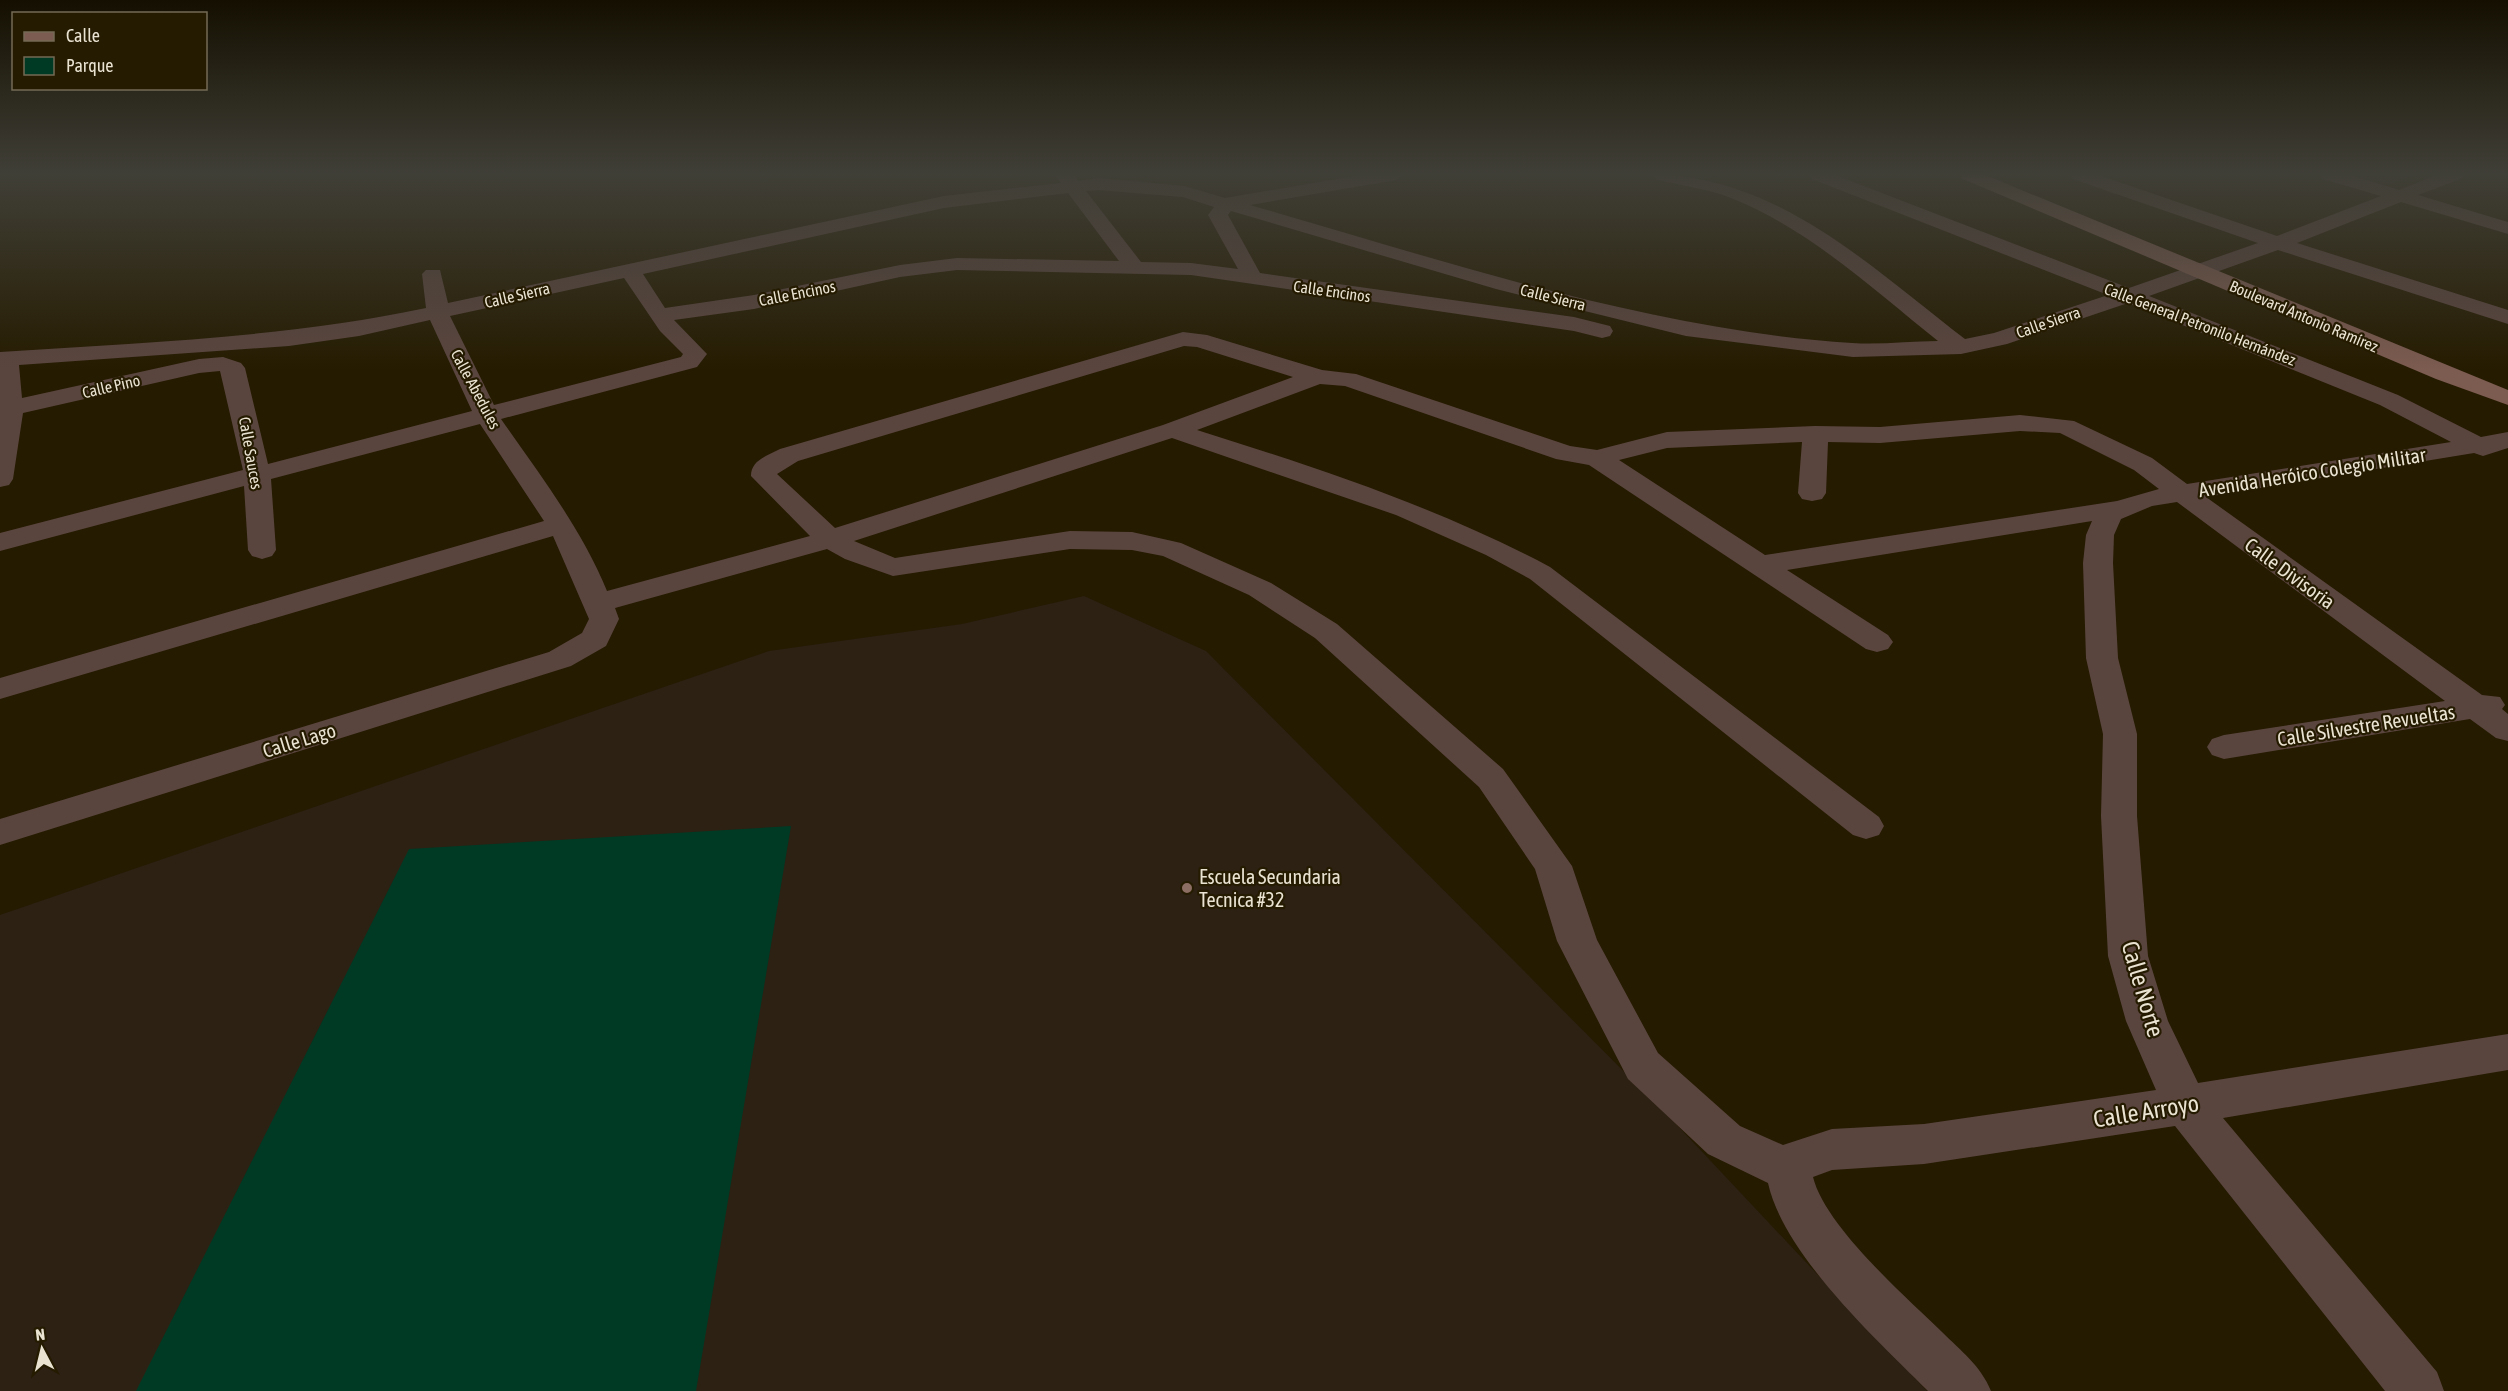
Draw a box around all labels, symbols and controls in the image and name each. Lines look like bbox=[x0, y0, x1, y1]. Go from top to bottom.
legend bbox=[12, 12, 207, 90]
text: Calle bbox=[66, 25, 100, 46]
text: Parque bbox=[66, 55, 114, 76]
street label: Calle Encinos bbox=[757, 277, 837, 309]
street label: Calle Encinos bbox=[1292, 277, 1372, 305]
street label: Boulevard Antonio Ramírez bbox=[2227, 277, 2381, 356]
street label: Calle Sierra bbox=[483, 279, 551, 311]
street label: Calle General Petronilo Hernández bbox=[2102, 279, 2298, 369]
street label: Calle Sierra bbox=[1518, 280, 1588, 314]
street label: Calle Sierra bbox=[2014, 303, 2082, 341]
street label: Calle Abedules bbox=[448, 346, 505, 432]
street label: Calle Pino bbox=[80, 371, 142, 401]
street label: Calle Sauces bbox=[236, 415, 266, 491]
street label: Avenida Heróico Colegio Militar bbox=[2197, 443, 2428, 501]
street label: Calle Divisoria bbox=[2241, 533, 2339, 613]
street label: Calle Silvestre Revueltas bbox=[2276, 700, 2456, 750]
street label: Calle Lago bbox=[260, 718, 338, 762]
place label: Escuela Secundaria Tecnica #32 bbox=[1199, 865, 1341, 911]
marker: Escuela Secundaria Tecnica #32 bbox=[1180, 881, 1194, 895]
street label: Calle Norte bbox=[2116, 938, 2170, 1040]
street label: Calle Arroyo bbox=[2091, 1089, 2201, 1133]
north arrow bbox=[12, 1319, 72, 1379]
text: N bbox=[34, 1325, 46, 1344]

